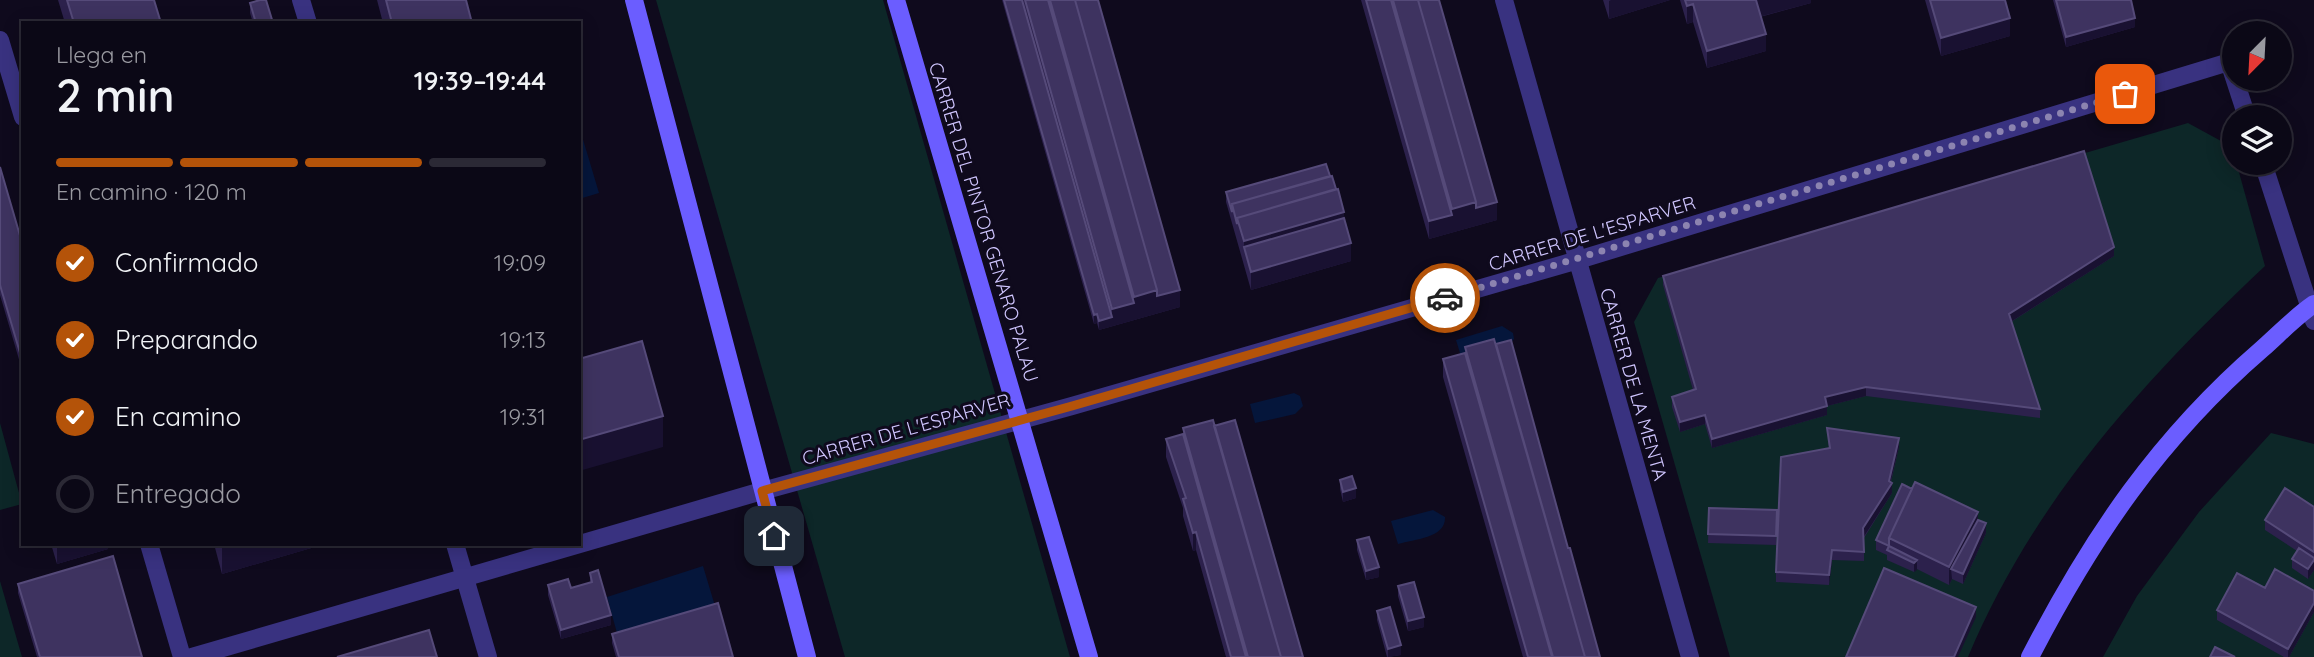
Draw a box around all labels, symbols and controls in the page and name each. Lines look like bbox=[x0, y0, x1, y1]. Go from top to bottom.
north arrow bbox=[2222, 21, 2292, 91]
map controls bbox=[2222, 21, 2292, 175]
text: Llega en bbox=[56, 40, 147, 69]
street label: CARRER DEL PINTOR GENARO PALAU bbox=[924, 59, 1044, 385]
text: 19:39–19:44 bbox=[414, 64, 546, 97]
pin bbox=[2095, 64, 2155, 124]
text: 2 min bbox=[56, 66, 175, 124]
icon: bag bbox=[2106, 75, 2144, 113]
button: layers bbox=[2222, 105, 2292, 175]
text: En camino · 120 m bbox=[56, 177, 247, 206]
street label: CARRER DE L'ESPARVER bbox=[1486, 190, 1698, 276]
icon: check bbox=[56, 244, 94, 282]
text: Confirmado bbox=[115, 246, 259, 279]
text: 19:09 bbox=[494, 248, 546, 277]
courier bbox=[1410, 263, 1480, 333]
icon: car bbox=[1426, 279, 1464, 317]
street label: CARRER DE LA MENTA bbox=[1595, 285, 1673, 483]
icon: check bbox=[56, 321, 94, 359]
text: Preparando bbox=[115, 323, 258, 356]
text: 19:13 bbox=[500, 325, 546, 354]
street label: CARRER DE L'ESPARVER bbox=[799, 388, 1013, 470]
icon: check bbox=[56, 398, 94, 436]
text: En camino bbox=[115, 400, 241, 433]
text: 19:31 bbox=[500, 402, 546, 431]
text: Entregado bbox=[115, 477, 241, 510]
pin bbox=[744, 506, 804, 566]
icon: home bbox=[755, 517, 793, 555]

